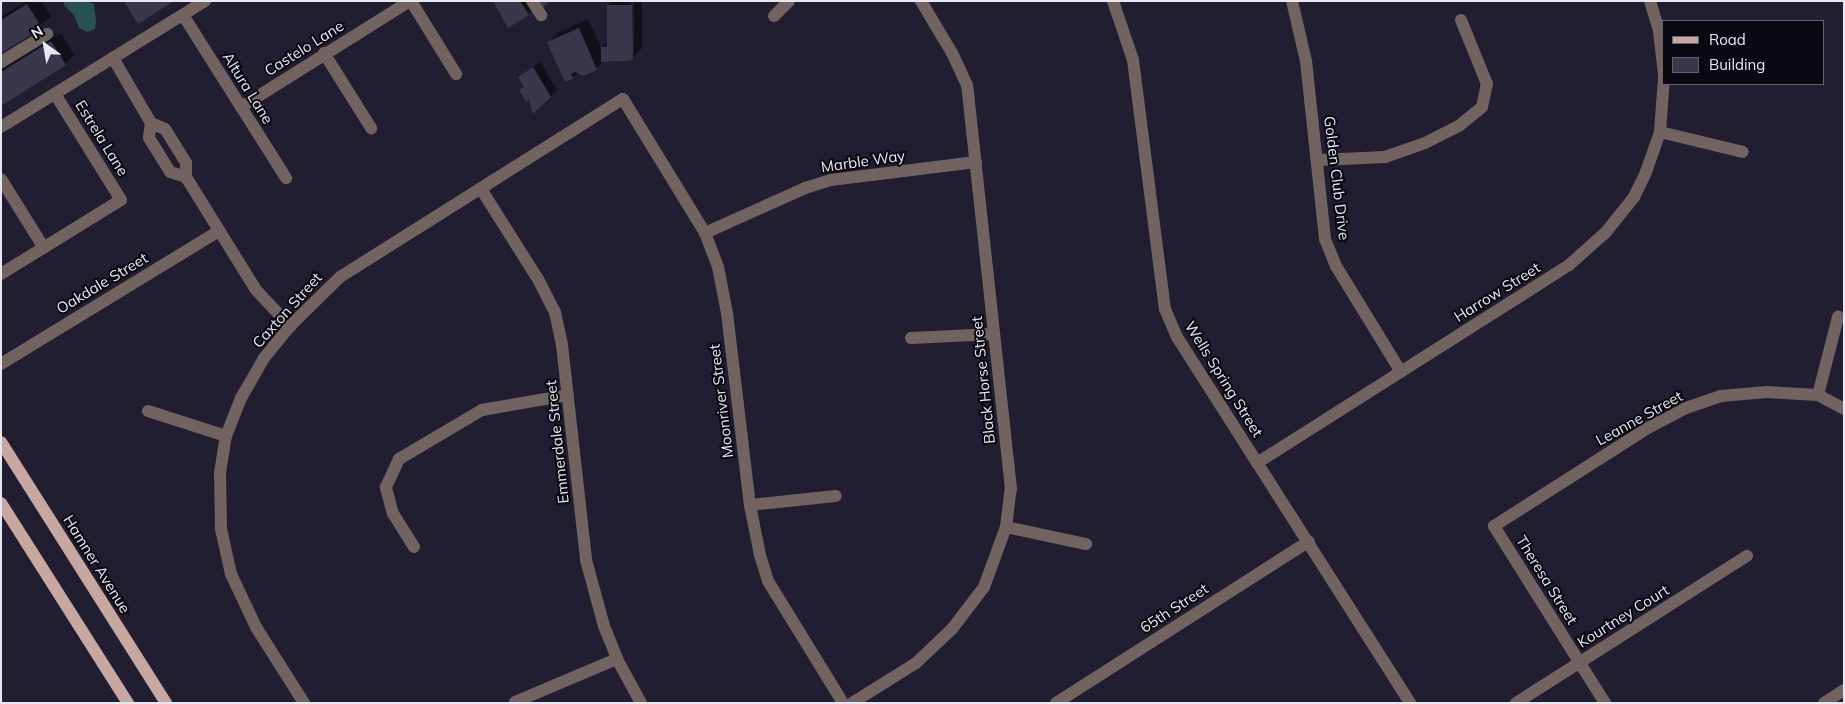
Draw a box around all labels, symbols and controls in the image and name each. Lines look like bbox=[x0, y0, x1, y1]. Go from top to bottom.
street label: Castelo Lane bbox=[261, 17, 347, 79]
north arrow bbox=[20, 20, 70, 70]
legend bbox=[1662, 20, 1825, 85]
text: N bbox=[28, 22, 46, 43]
text: Road bbox=[1709, 30, 1746, 49]
street label: Altura Lane bbox=[219, 49, 277, 127]
text: Building bbox=[1709, 55, 1765, 74]
street label: Estrela Lane bbox=[72, 97, 132, 179]
street label: Golden Club Drive bbox=[1320, 115, 1354, 241]
street label: Marble Way bbox=[820, 146, 906, 176]
street label: Oakdale Street bbox=[53, 249, 151, 317]
street label: Harrow Street bbox=[1451, 258, 1543, 326]
street label: Caxton Street bbox=[249, 269, 325, 351]
street label: Black Horse Street bbox=[967, 315, 999, 445]
street label: Wells Spring Street bbox=[1181, 318, 1267, 440]
street label: Moonriver Street bbox=[705, 343, 737, 459]
street label: Emmerdale Street bbox=[542, 380, 572, 504]
street label: Leanne Street bbox=[1592, 387, 1686, 449]
street label: Hamner Avenue bbox=[60, 512, 134, 616]
street label: Theresa Street bbox=[1513, 532, 1581, 628]
street label: 65th Street bbox=[1137, 579, 1211, 637]
street label: Kourtney Court bbox=[1574, 581, 1672, 651]

